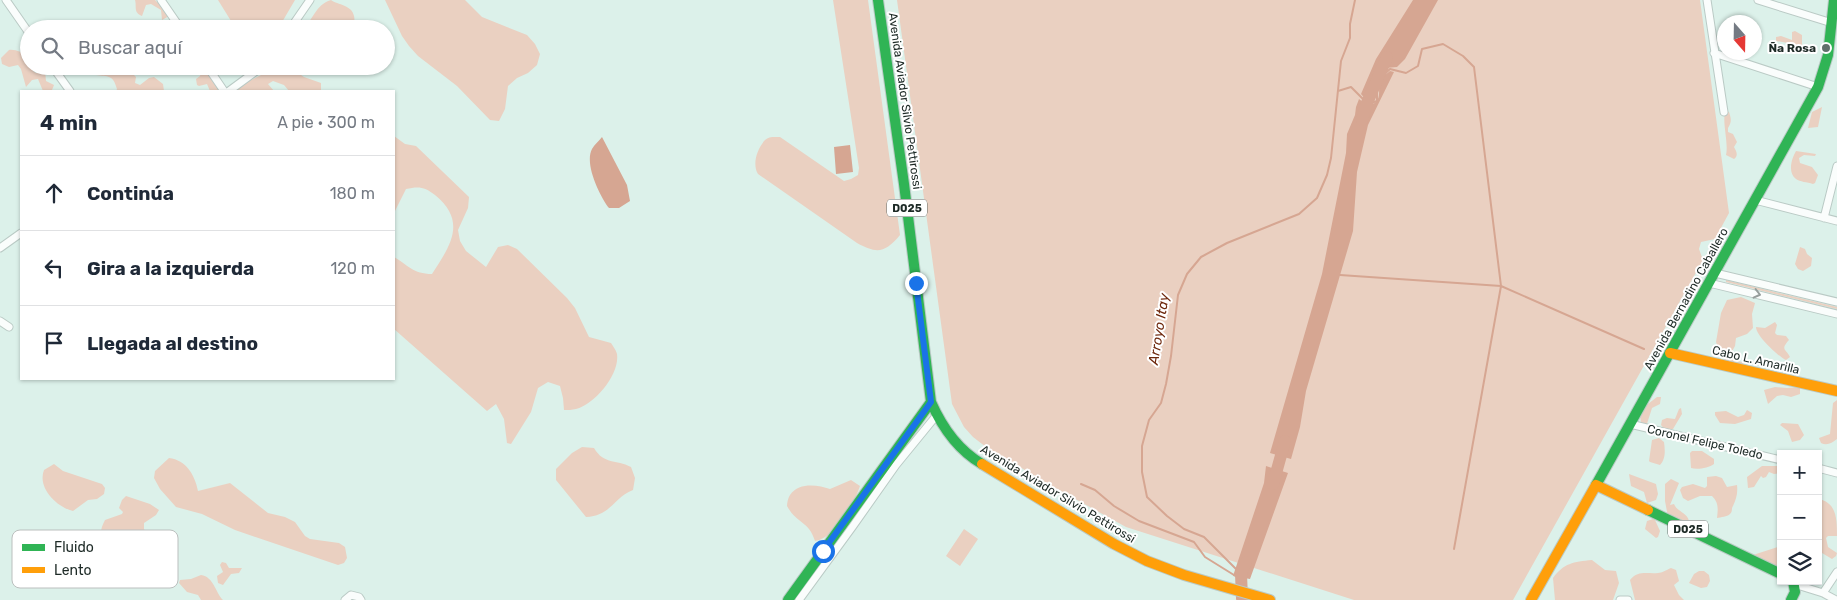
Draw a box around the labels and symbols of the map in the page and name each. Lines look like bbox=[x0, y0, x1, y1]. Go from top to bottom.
street label: Avenida Aviador Silvio Pettirossi bbox=[886, 12, 924, 190]
north arrow bbox=[1717, 15, 1762, 60]
place label: Ña Rosa bbox=[1768, 41, 1816, 55]
marker: Ña Rosa bbox=[1820, 42, 1832, 54]
road number: D025 bbox=[887, 200, 927, 217]
street label: Avenida Bernadino Caballero bbox=[1641, 225, 1731, 372]
route end bbox=[905, 272, 928, 295]
one-way arrow bbox=[1752, 288, 1761, 299]
water label: Arroyo Itay bbox=[1145, 291, 1173, 367]
street label: Cabo L. Amarilla bbox=[1711, 343, 1801, 377]
street label: Coronel Felipe Toledo bbox=[1646, 422, 1764, 462]
street label: Avenida Aviador Silvio Pettirossi bbox=[978, 442, 1138, 546]
road number: D025 bbox=[1668, 520, 1708, 538]
legend bbox=[12, 530, 178, 588]
text: Fluido bbox=[54, 539, 94, 556]
route start bbox=[812, 540, 835, 563]
text: Lento bbox=[54, 562, 91, 579]

